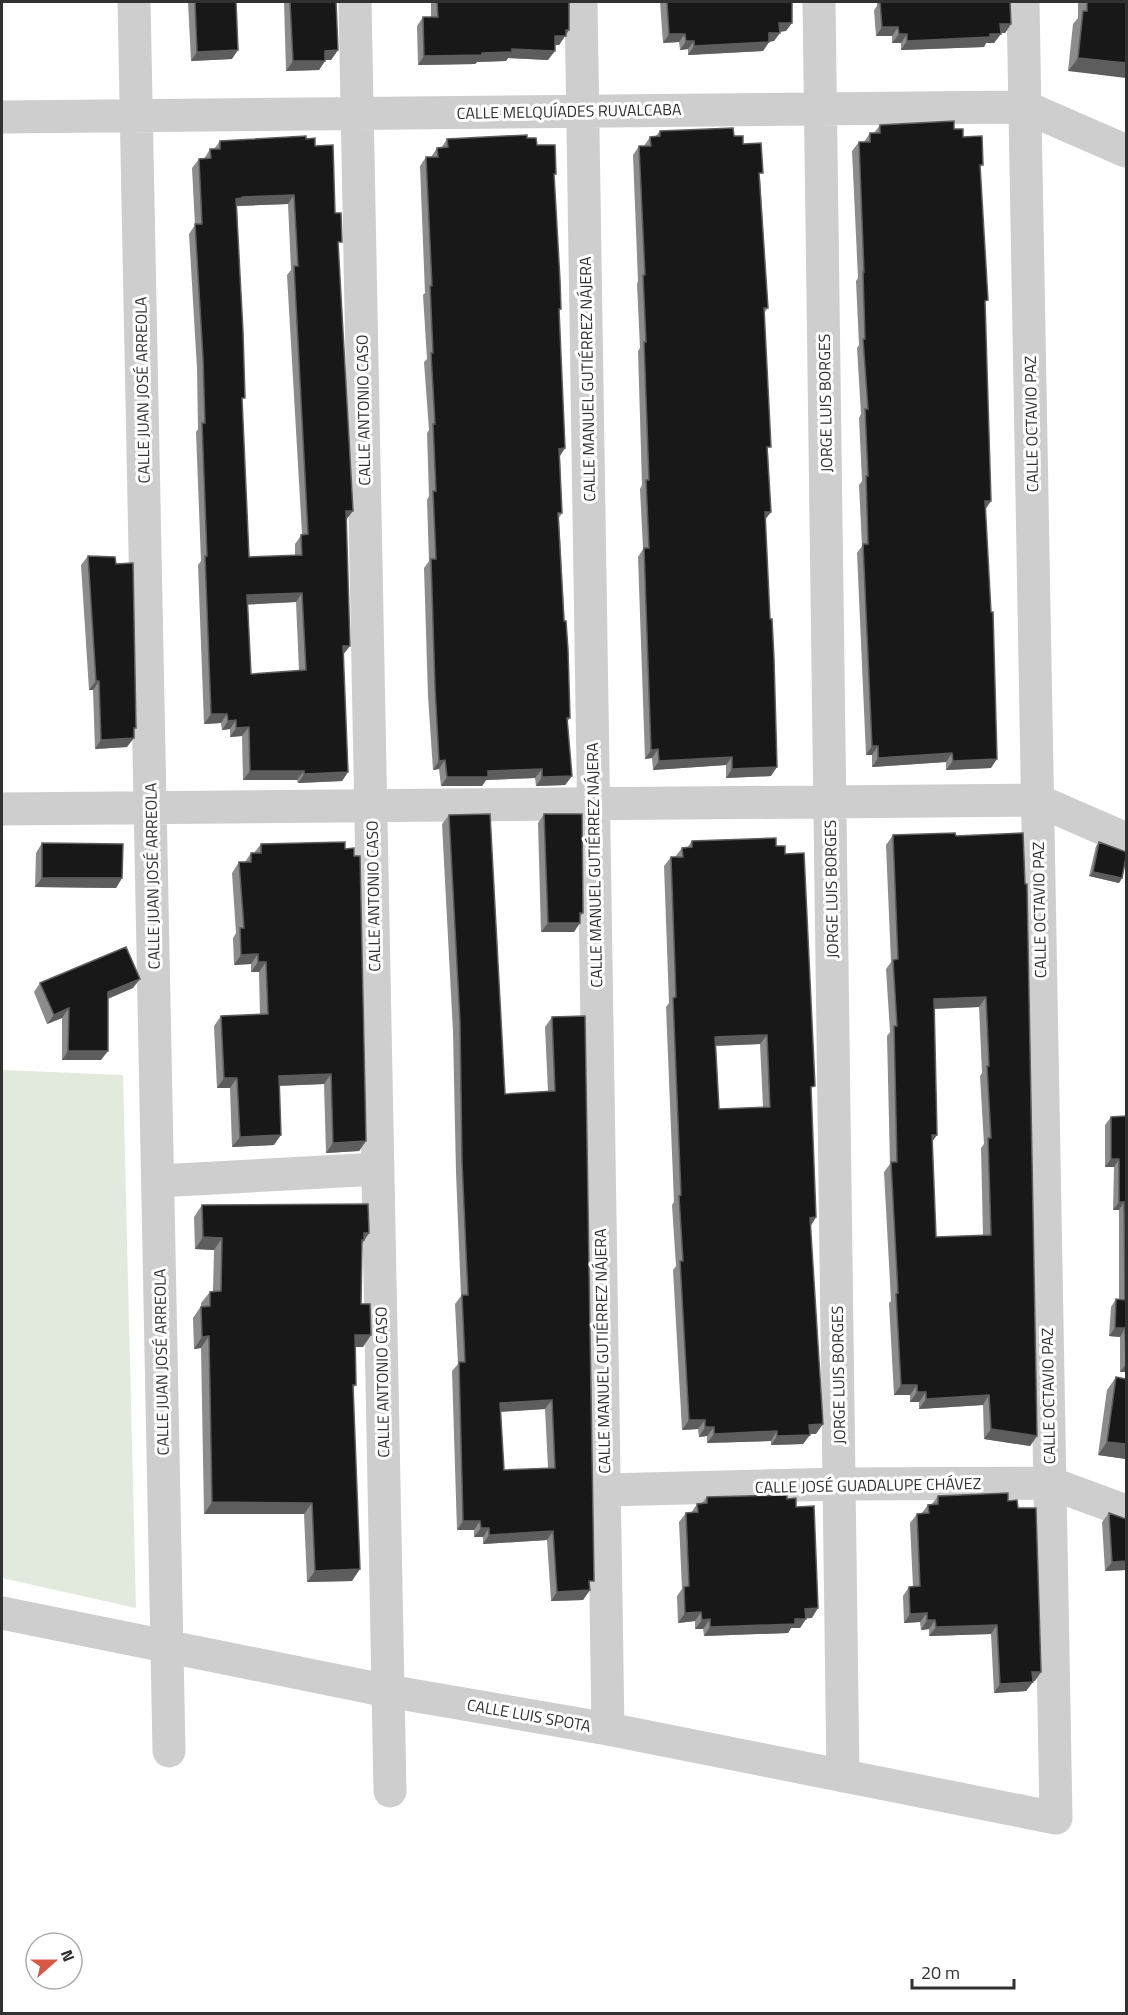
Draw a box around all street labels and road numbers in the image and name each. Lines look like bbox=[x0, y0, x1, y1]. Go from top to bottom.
street label: CALLE MELQUÍADES RUVALCABA bbox=[456, 97, 682, 125]
street label: CALLE MANUEL GUTIÉRREZ NÁJERA bbox=[573, 256, 601, 502]
street label: CALLE JUAN JOSÉ ARREOLA bbox=[128, 296, 156, 483]
street label: JORGE LUIS BORGES bbox=[812, 333, 838, 473]
street label: CALLE ANTONIO CASO bbox=[350, 334, 376, 486]
street label: CALLE OCTAVIO PAZ bbox=[1018, 356, 1044, 492]
street label: CALLE MANUEL GUTIÉRREZ NÁJERA bbox=[580, 742, 608, 988]
street label: CALLE JUAN JOSÉ ARREOLA bbox=[138, 782, 166, 969]
street label: JORGE LUIS BORGES bbox=[818, 819, 844, 959]
street label: CALLE ANTONIO CASO bbox=[360, 820, 386, 972]
street label: CALLE OCTAVIO PAZ bbox=[1026, 842, 1052, 978]
street label: CALLE MANUEL GUTIÉRREZ NÁJERA bbox=[588, 1228, 616, 1474]
street label: CALLE JUAN JOSÉ ARREOLA bbox=[147, 1268, 175, 1455]
street label: JORGE LUIS BORGES bbox=[825, 1305, 851, 1445]
street label: CALLE ANTONIO CASO bbox=[369, 1306, 395, 1458]
street label: CALLE OCTAVIO PAZ bbox=[1035, 1328, 1061, 1464]
street label: CALLE JOSÉ GUADALUPE CHÁVEZ bbox=[755, 1471, 981, 1499]
street label: CALLE LUIS SPOTA bbox=[465, 1692, 593, 1738]

